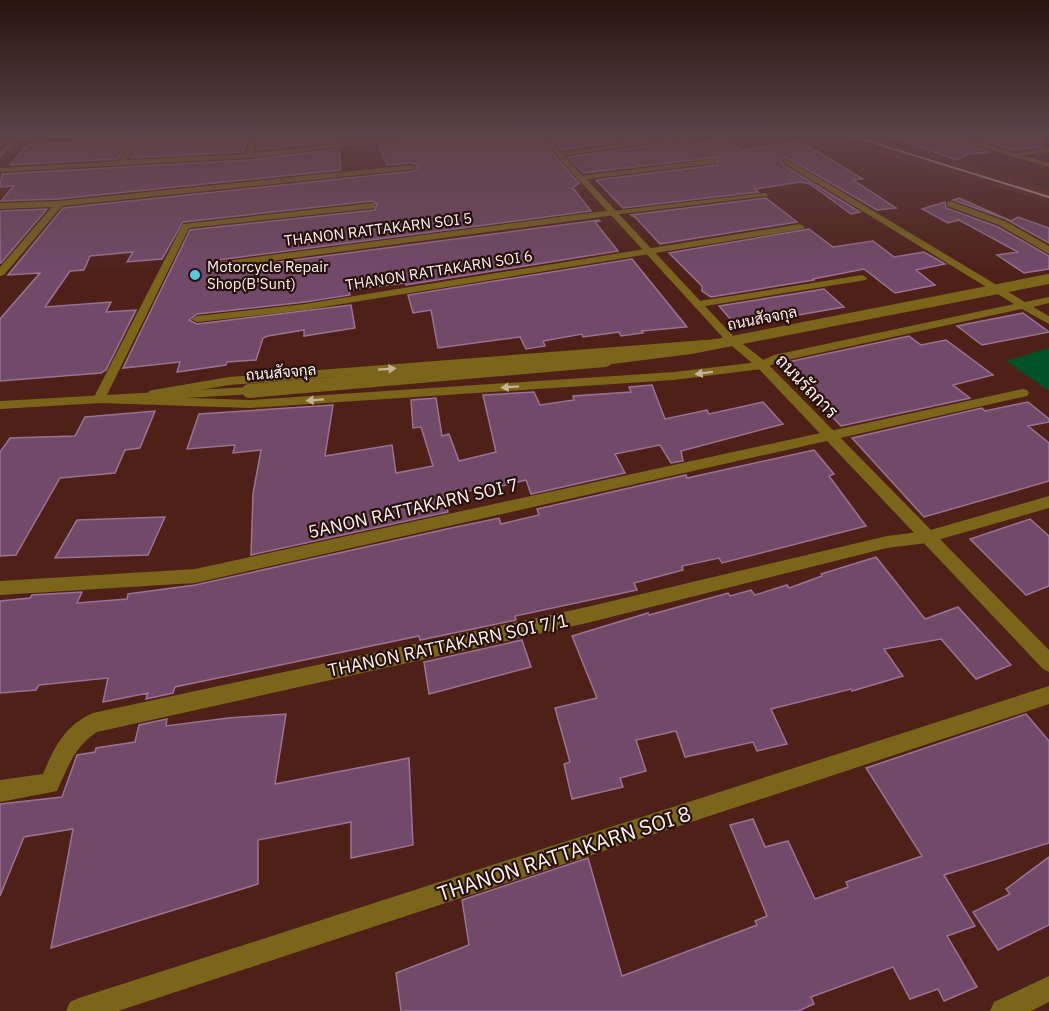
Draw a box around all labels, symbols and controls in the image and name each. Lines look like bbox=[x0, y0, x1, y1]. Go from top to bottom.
street label: THANON RATTAKARN SOI 5 bbox=[283, 208, 473, 250]
street label: THANON RATTAKARN SOI 6 bbox=[344, 246, 534, 294]
place label: Motorcycle Repair Shop(B'Sunt) bbox=[207, 257, 329, 293]
marker: Motorcycle Repair Shop(B'Sunt) bbox=[188, 268, 202, 282]
street label: ถนนสัจจกุล bbox=[726, 302, 799, 336]
street label: ถนนรัถการ bbox=[771, 349, 843, 423]
street label: ถนนสัจจกุล bbox=[245, 359, 317, 387]
one-way arrow bbox=[378, 364, 397, 374]
one-way arrow bbox=[695, 368, 714, 377]
one-way arrow bbox=[500, 382, 519, 392]
one-way arrow bbox=[306, 395, 325, 405]
street label: 5ANON RATTAKARN SOI 7 bbox=[306, 473, 520, 543]
street label: THANON RATTAKARN SOI 7/1 bbox=[326, 608, 570, 682]
street label: THANON RATTAKARN SOI 8 bbox=[434, 799, 694, 907]

